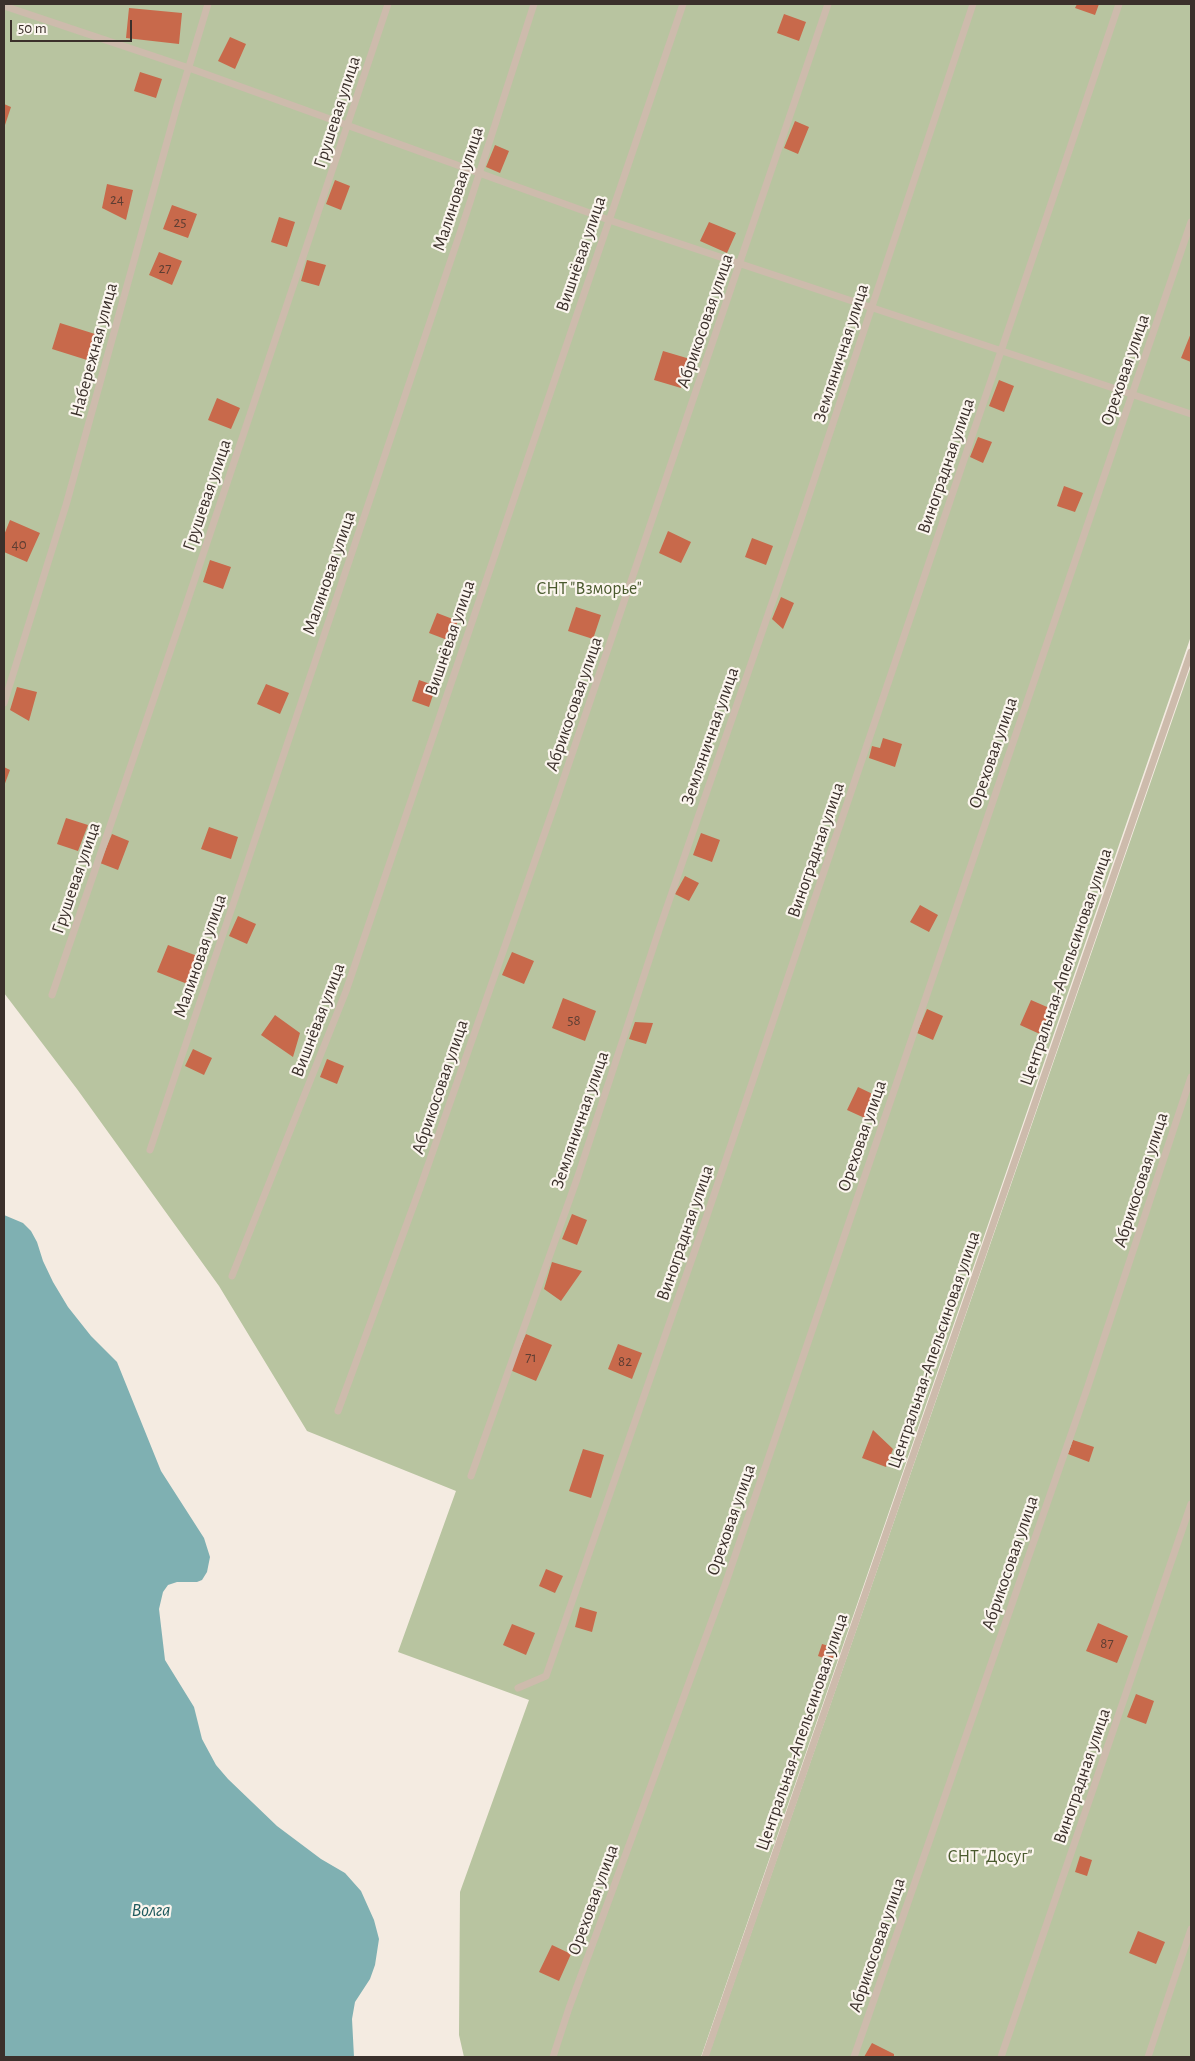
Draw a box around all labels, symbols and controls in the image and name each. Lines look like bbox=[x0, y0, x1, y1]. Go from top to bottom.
scale bar bbox=[12, 10, 135, 42]
text: 50 m bbox=[18, 21, 47, 36]
street label: Грушевая улица bbox=[309, 53, 365, 171]
street label: Малиновая улица bbox=[428, 124, 488, 254]
house number: 24 bbox=[110, 190, 124, 208]
street label: Вишнёвая улица bbox=[551, 194, 611, 314]
house number: 25 bbox=[173, 213, 187, 231]
street label: Абрикосовая улица bbox=[672, 251, 738, 391]
house number: 27 bbox=[158, 259, 172, 277]
street label: Набережная улица bbox=[66, 280, 122, 420]
street label: Земляничная улица bbox=[808, 281, 874, 425]
street label: Ореховая улица bbox=[1096, 311, 1154, 429]
street label: Виноградная улица bbox=[913, 395, 979, 537]
street label: Грушевая улица bbox=[178, 437, 236, 553]
street label: Малиновая улица bbox=[298, 508, 360, 638]
house number: 40 bbox=[11, 535, 27, 553]
street label: Вишнёвая улица bbox=[420, 578, 480, 698]
park label: СНТ "Взморье" bbox=[536, 578, 642, 600]
street label: Абрикосовая улица bbox=[541, 634, 607, 774]
street label: Земляничная улица bbox=[676, 664, 744, 808]
street label: Ореховая улица bbox=[964, 694, 1022, 812]
street label: Виноградная улица bbox=[783, 779, 849, 921]
street label: Грушевая улица bbox=[47, 820, 105, 936]
street label: Центральная-Апельсиновая улица bbox=[1015, 845, 1117, 1089]
street label: Малиновая улица bbox=[169, 891, 231, 1021]
street label: Вишнёвая улица bbox=[286, 960, 350, 1080]
house number: 58 bbox=[567, 1011, 581, 1029]
street label: Абрикосовая улица bbox=[407, 1017, 473, 1157]
street label: Земляничная улица bbox=[546, 1048, 614, 1192]
street label: Ореховая улица bbox=[833, 1077, 891, 1195]
street label: Абрикосовая улица bbox=[1109, 1110, 1173, 1250]
street label: Виноградная улица bbox=[652, 1162, 718, 1304]
street label: Центральная-Апельсиновая улица bbox=[883, 1228, 985, 1472]
house number: 71 bbox=[525, 1348, 537, 1366]
house number: 82 bbox=[618, 1352, 632, 1370]
street label: Ореховая улица bbox=[702, 1461, 760, 1579]
street label: Абрикосовая улица bbox=[977, 1493, 1043, 1633]
street label: Центральная-Апельсиновая улица bbox=[751, 1610, 853, 1854]
house number: 87 bbox=[1100, 1634, 1114, 1652]
street label: Виноградная улица bbox=[1049, 1705, 1115, 1847]
street label: Ореховая улица bbox=[563, 1842, 623, 1958]
park label: СНТ "Досуг" bbox=[947, 1846, 1033, 1868]
street label: Абрикосовая улица bbox=[844, 1875, 910, 2015]
water label: Волга bbox=[132, 1899, 170, 1921]

